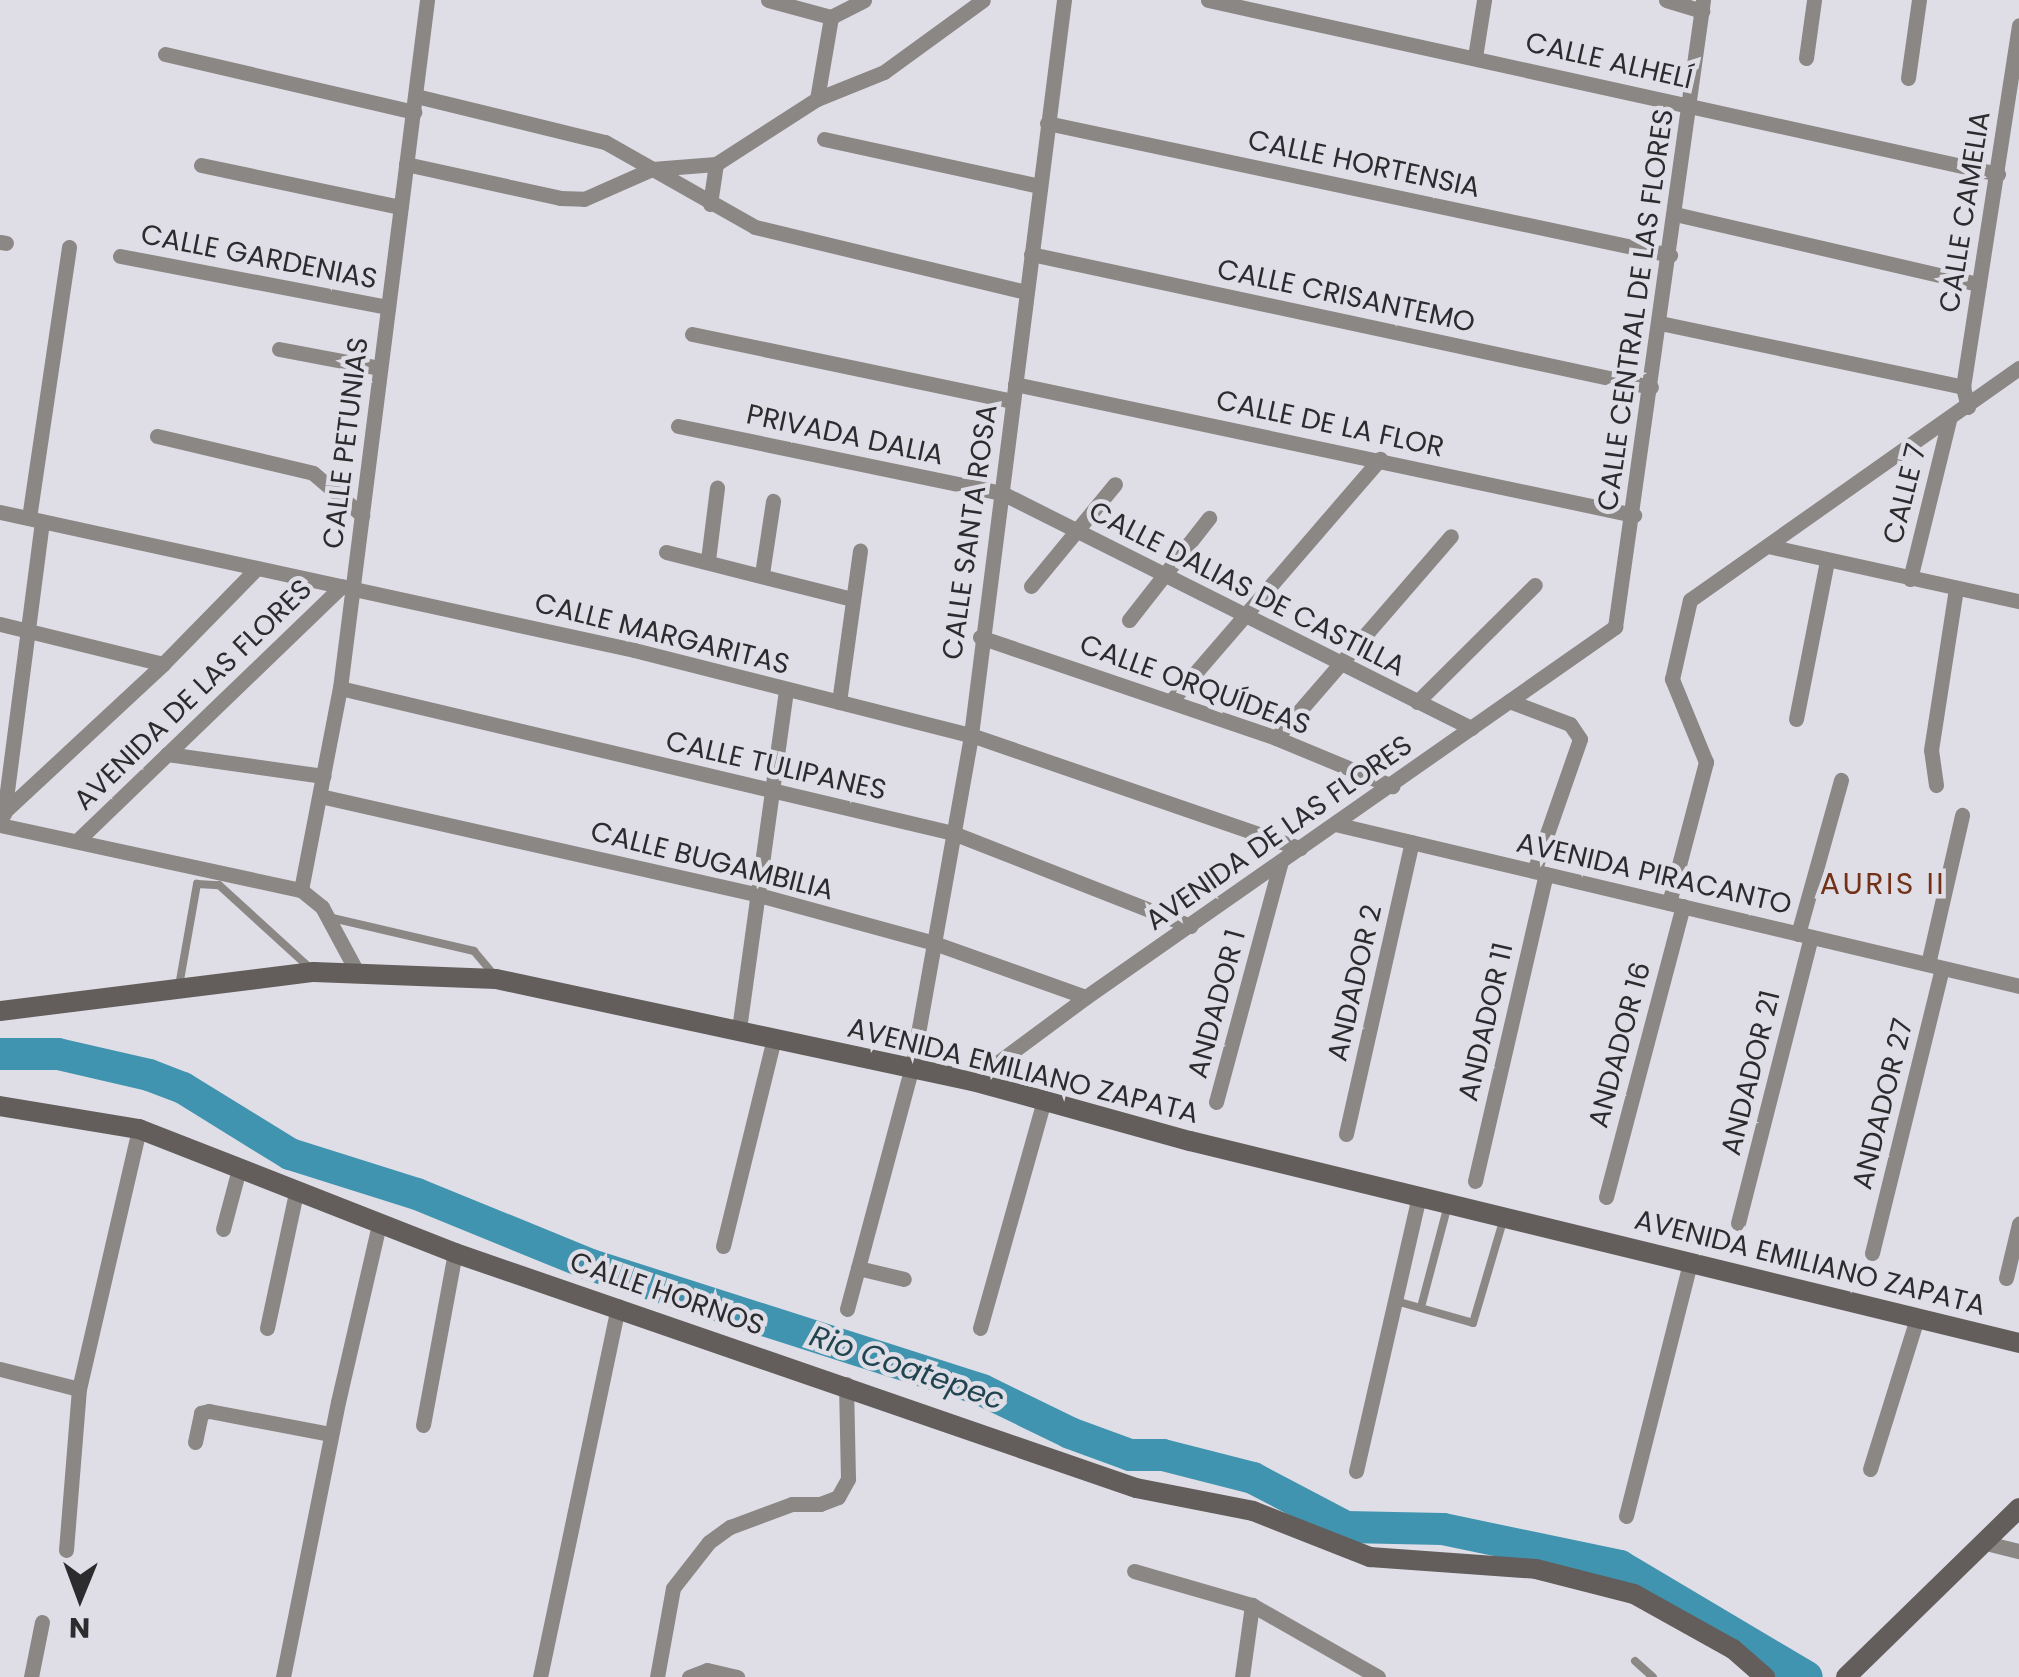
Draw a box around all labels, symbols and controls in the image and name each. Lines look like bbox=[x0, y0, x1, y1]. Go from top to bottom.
street label: CALLE ALHELÍ bbox=[1522, 25, 1696, 97]
street label: CALLE CENTRAL DE LAS FLORES bbox=[1591, 107, 1681, 513]
street label: CALLE CAMELIA bbox=[1933, 109, 1997, 315]
street label: CALLE HORTENSIA bbox=[1245, 123, 1483, 205]
street label: CALLE GARDENIAS bbox=[138, 218, 380, 296]
street label: CALLE CRISANTEMO bbox=[1214, 252, 1478, 340]
street label: CALLE PETUNIAS bbox=[316, 335, 376, 551]
street label: CALLE DE LA FLOR bbox=[1213, 383, 1447, 465]
street label: PRIVADA DALIA bbox=[743, 398, 947, 472]
street label: CALLE SANTA ROSA bbox=[935, 402, 1005, 662]
street label: CALLE 7 bbox=[1876, 441, 1934, 547]
street label: CALLE DALIAS DE CASTILLA bbox=[1083, 494, 1411, 684]
street label: AVENIDA DE LAS FLORES bbox=[67, 573, 319, 817]
street label: CALLE MARGARITAS bbox=[531, 586, 793, 682]
street label: CALLE ORQUÍDEAS bbox=[1075, 628, 1315, 742]
street label: CALLE TULIPANES bbox=[663, 724, 889, 808]
street label: AVENIDA DE LAS FLORES bbox=[1139, 728, 1419, 938]
street label: CALLE BUGAMBILIA bbox=[587, 815, 837, 907]
street label: AVENIDA PIRACANTO bbox=[1513, 826, 1795, 922]
district label: AURIS II bbox=[1820, 866, 1946, 902]
street label: ANDADOR 2 bbox=[1321, 901, 1389, 1065]
street label: ANDADOR 1 bbox=[1181, 926, 1253, 1082]
street label: ANDADOR 11 bbox=[1451, 940, 1521, 1104]
street label: ANDADOR 16 bbox=[1582, 958, 1658, 1132]
street label: ANDADOR 21 bbox=[1714, 987, 1788, 1159]
street label: AVENIDA EMILIANO ZAPATA bbox=[844, 1011, 1202, 1131]
street label: ANDADOR 27 bbox=[1846, 1015, 1920, 1193]
street label: AVENIDA EMILIANO ZAPATA bbox=[1631, 1203, 1989, 1323]
street label: CALLE HORNOS bbox=[566, 1245, 768, 1343]
water label: Rio Coatepec bbox=[805, 1318, 1009, 1418]
north arrow bbox=[30, 1547, 130, 1647]
text: N bbox=[69, 1608, 90, 1647]

